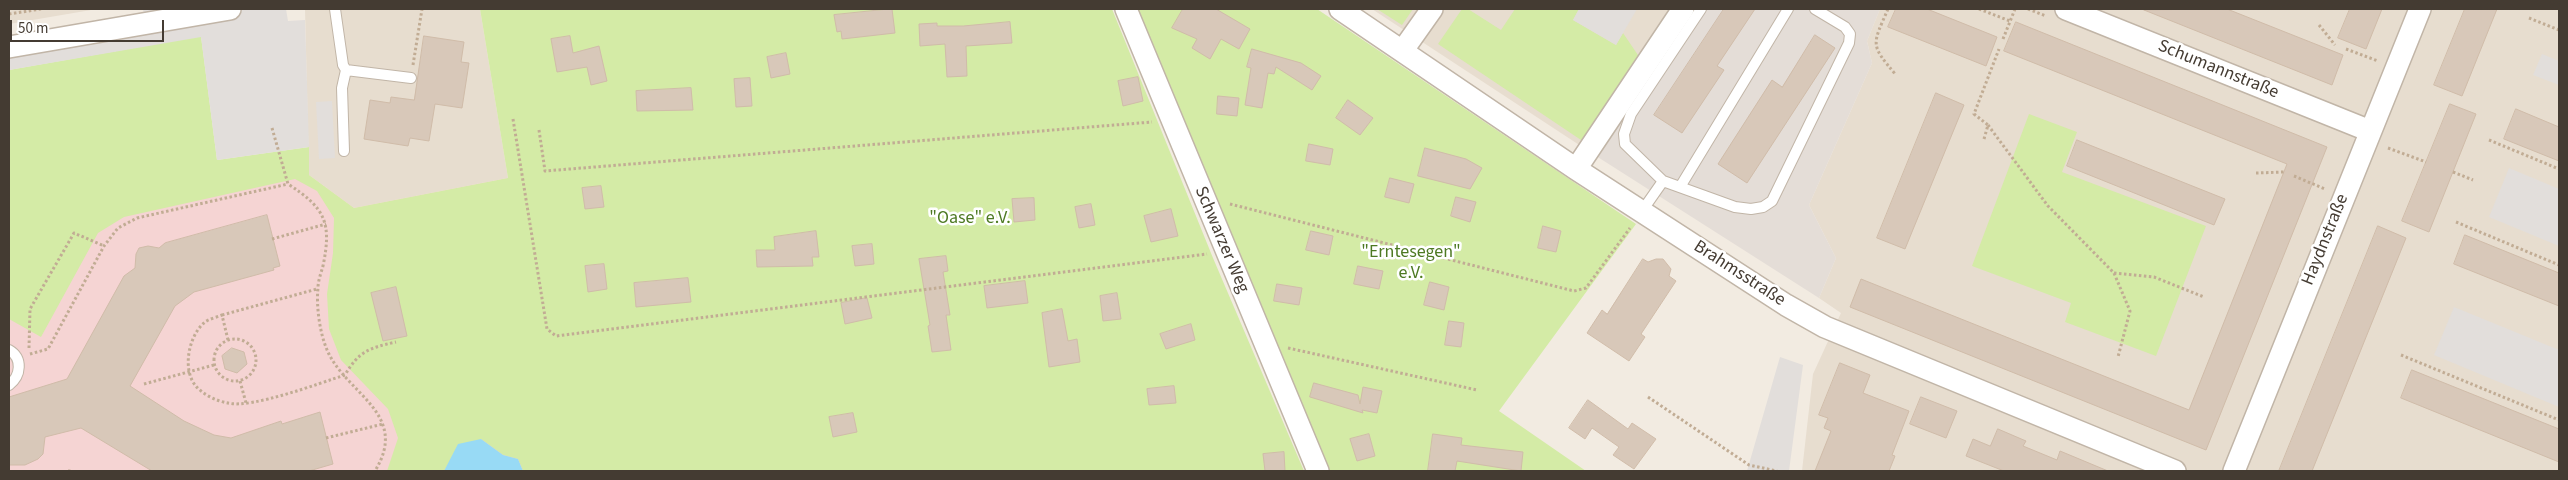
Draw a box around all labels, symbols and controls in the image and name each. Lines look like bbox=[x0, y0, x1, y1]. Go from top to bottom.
scale bar bbox=[12, 10, 166, 42]
text: 50 m bbox=[18, 18, 48, 39]
street label: Schumannstraße bbox=[2154, 36, 2282, 104]
street label: Schwarzer Weg bbox=[1189, 183, 1253, 297]
street label: Haydnstraße bbox=[2298, 191, 2354, 289]
park label: "Oase" e.V. bbox=[929, 208, 1011, 230]
street label: Brahmsstraße bbox=[1689, 236, 1789, 312]
park label: "Erntesegen" e.V. bbox=[1361, 242, 1461, 284]

